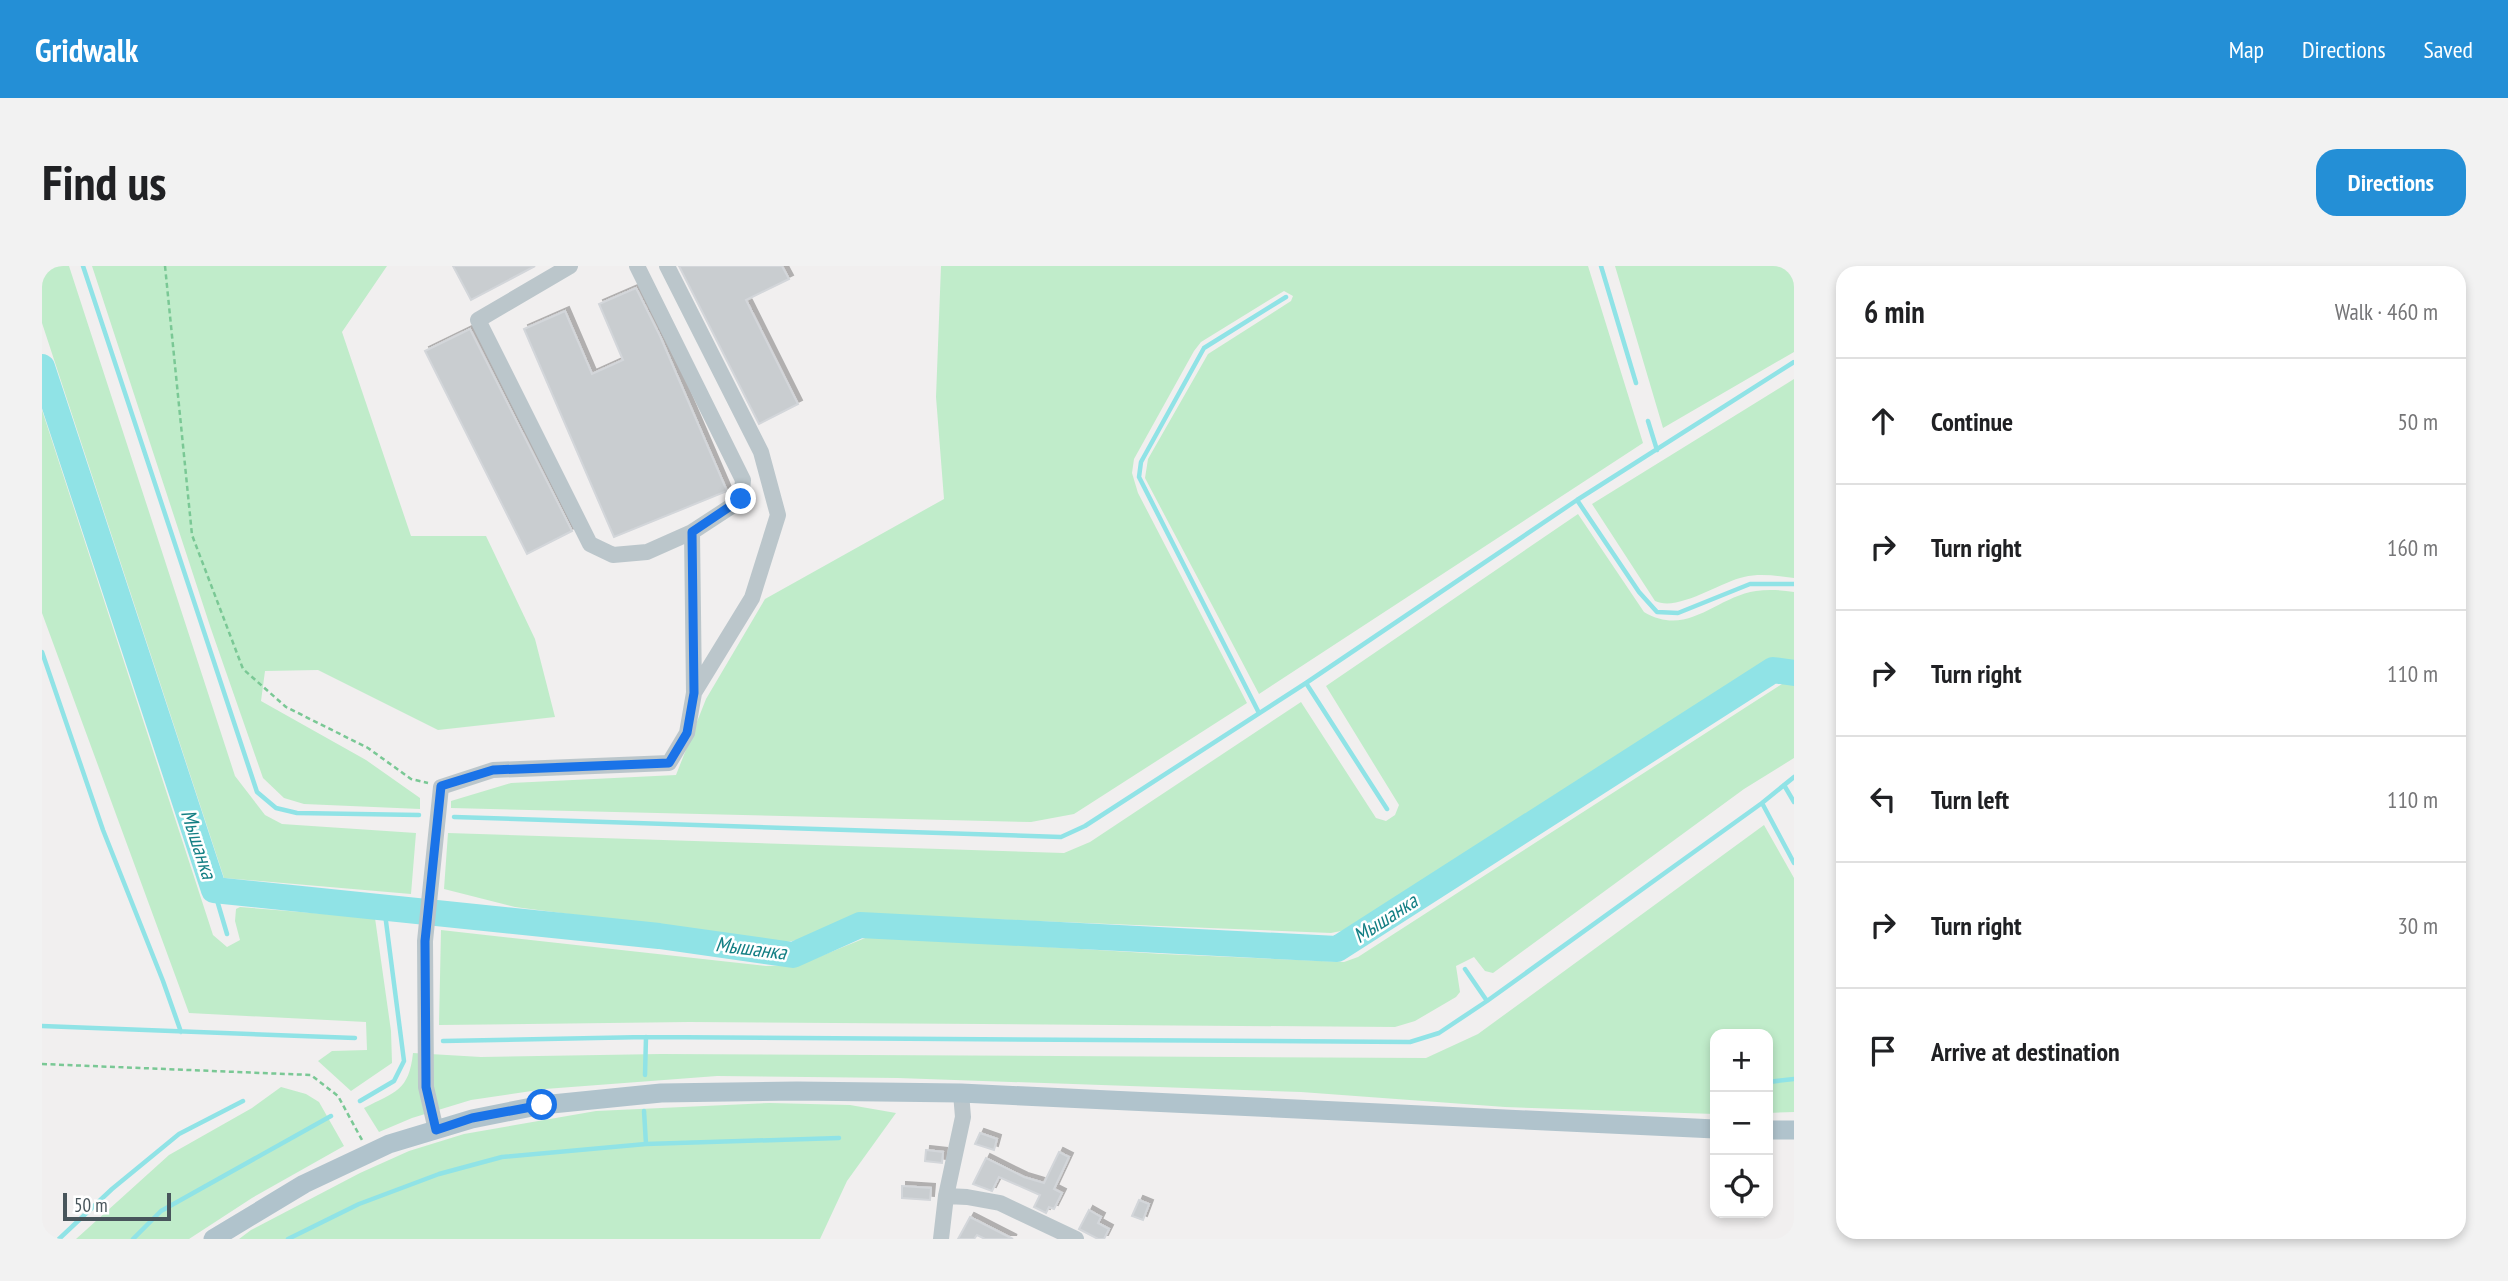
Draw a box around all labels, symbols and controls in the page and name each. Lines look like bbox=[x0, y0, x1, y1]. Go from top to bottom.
text: Gridwalk bbox=[35, 28, 138, 71]
text: Map bbox=[2229, 34, 2264, 65]
text: Directions bbox=[2302, 34, 2386, 65]
text: Saved bbox=[2424, 34, 2473, 65]
button: Directions bbox=[2316, 149, 2466, 216]
text: Find us bbox=[42, 150, 166, 214]
text: 6 min bbox=[1864, 292, 1925, 331]
text: Walk · 460 m bbox=[2335, 297, 2438, 326]
icon: ahead bbox=[1864, 402, 1902, 440]
text: Continue bbox=[1931, 405, 2013, 438]
text: 50 m bbox=[2397, 407, 2438, 436]
route end bbox=[725, 483, 756, 514]
icon: right bbox=[1864, 528, 1902, 566]
text: Turn right bbox=[1931, 531, 2022, 564]
text: 160 m bbox=[2387, 533, 2438, 562]
icon: right bbox=[1864, 654, 1902, 692]
text: Turn right bbox=[1931, 657, 2022, 690]
text: 110 m bbox=[2387, 659, 2438, 688]
icon: left bbox=[1864, 780, 1902, 818]
text: Turn left bbox=[1931, 783, 2009, 816]
text: 110 m bbox=[2387, 785, 2438, 814]
water label: Мышанка bbox=[175, 806, 223, 884]
water label: Мышанка bbox=[1348, 886, 1424, 949]
icon: right bbox=[1864, 906, 1902, 944]
text: Turn right bbox=[1931, 909, 2022, 942]
text: 30 m bbox=[2397, 911, 2438, 940]
water label: Мышанка bbox=[714, 930, 790, 966]
map controls bbox=[1710, 1029, 1773, 1218]
button: + bbox=[1710, 1029, 1773, 1092]
icon: arrive bbox=[1864, 1032, 1902, 1070]
text: Arrive at destination bbox=[1931, 1035, 2120, 1068]
route start bbox=[526, 1089, 557, 1120]
button: − bbox=[1710, 1092, 1773, 1155]
button: locate bbox=[1710, 1155, 1773, 1218]
scale bar bbox=[63, 1190, 172, 1222]
text: 50 m bbox=[74, 1193, 108, 1217]

